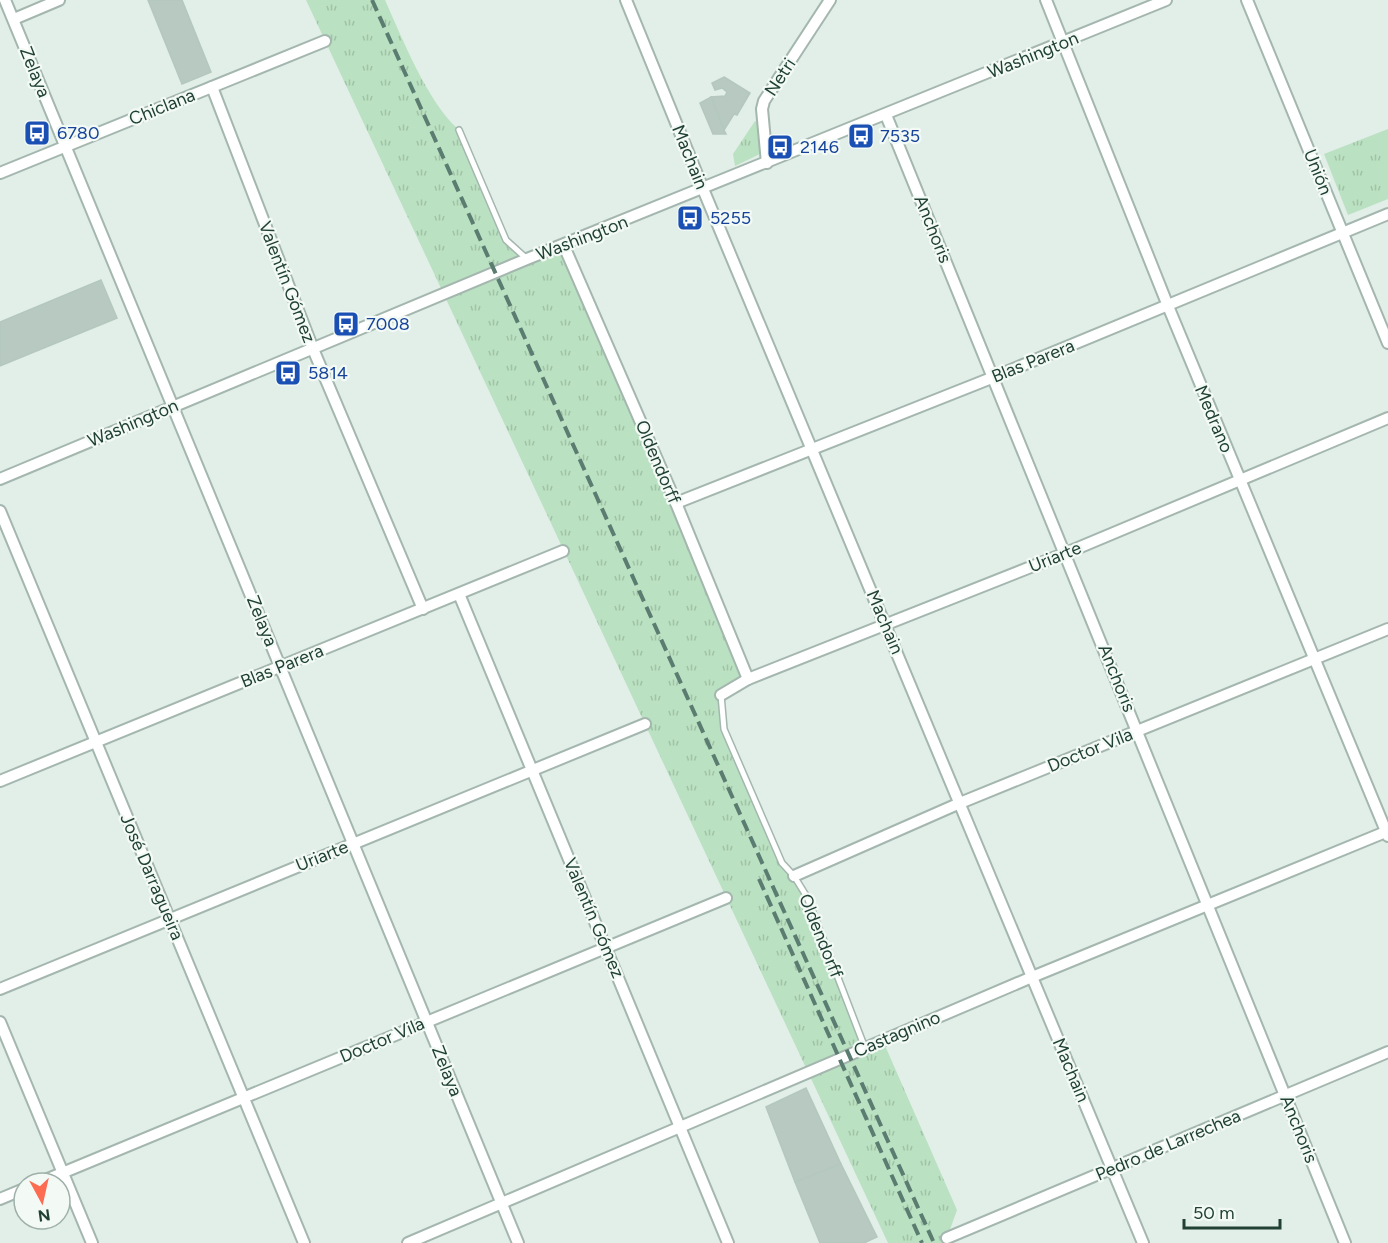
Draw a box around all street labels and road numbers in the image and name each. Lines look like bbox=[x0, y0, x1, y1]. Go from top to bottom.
street label: Washington bbox=[984, 27, 1082, 83]
street label: Zelaya bbox=[15, 43, 55, 101]
street label: Netri bbox=[760, 54, 800, 100]
street label: Chiclana bbox=[126, 84, 198, 130]
street label: Machain bbox=[667, 122, 713, 192]
street label: Unión bbox=[1299, 146, 1337, 198]
street label: Anchoris bbox=[909, 192, 957, 266]
street label: Washington bbox=[533, 210, 631, 266]
street label: Valentín Gómez bbox=[254, 218, 320, 346]
street label: Blas Parera bbox=[988, 334, 1078, 388]
street label: Medrano bbox=[1190, 382, 1238, 456]
street label: Washington bbox=[84, 394, 182, 452]
street label: Oldendorff bbox=[631, 417, 686, 507]
street label: Uriarte bbox=[1025, 536, 1085, 577]
street label: Machain bbox=[862, 587, 908, 657]
street label: Zelaya bbox=[242, 592, 282, 650]
street label: Blas Parera bbox=[237, 639, 327, 693]
street label: Anchoris bbox=[1093, 641, 1141, 715]
street label: Doctor Vila bbox=[1044, 723, 1136, 777]
street label: José Darragueira bbox=[115, 810, 189, 944]
street label: Uriarte bbox=[292, 835, 352, 876]
street label: Valentín Gómez bbox=[559, 855, 629, 982]
street label: Oldendorff bbox=[794, 891, 848, 982]
street label: Castagnino bbox=[850, 1006, 944, 1062]
street label: Doctor Vila bbox=[336, 1012, 428, 1068]
street label: Machain bbox=[1048, 1035, 1094, 1105]
street label: Zelaya bbox=[427, 1042, 467, 1100]
street label: Anchoris bbox=[1275, 1092, 1323, 1166]
street label: Pedro de Larrechea bbox=[1092, 1104, 1244, 1186]

